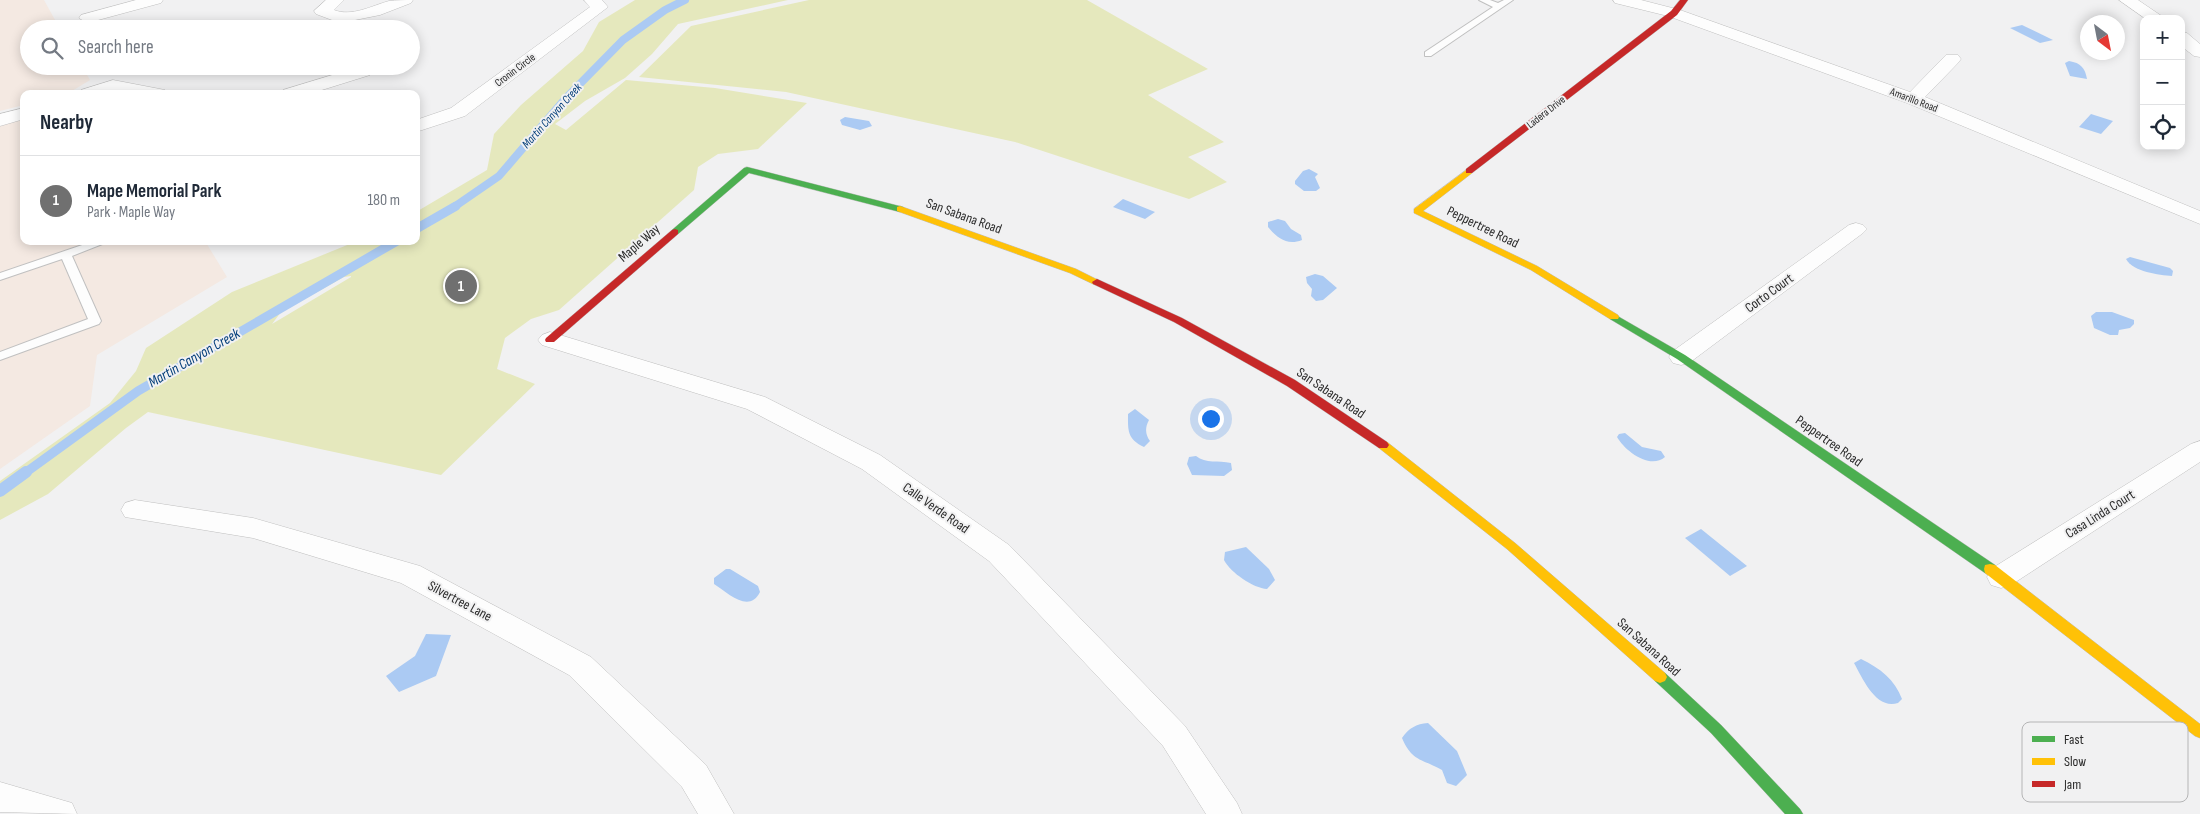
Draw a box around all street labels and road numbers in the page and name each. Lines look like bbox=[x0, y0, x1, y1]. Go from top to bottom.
street label: Cronin Circle bbox=[492, 51, 538, 89]
street label: Amarillo Road bbox=[1887, 85, 1940, 115]
street label: Ladera Drive bbox=[1524, 93, 1568, 131]
street label: San Sabana Road bbox=[924, 194, 1004, 238]
street label: Peppertree Road bbox=[1444, 202, 1522, 252]
street label: Maple Way bbox=[615, 220, 664, 266]
street label: Corto Court bbox=[1741, 270, 1797, 316]
street label: San Sabana Road bbox=[1293, 364, 1369, 422]
street label: Peppertree Road bbox=[1792, 412, 1866, 470]
street label: Calle Verde Road bbox=[899, 479, 973, 537]
street label: Casa Linda Court bbox=[2062, 486, 2138, 542]
street label: Silvertree Lane bbox=[425, 577, 495, 625]
street label: San Sabana Road bbox=[1614, 614, 1684, 680]

